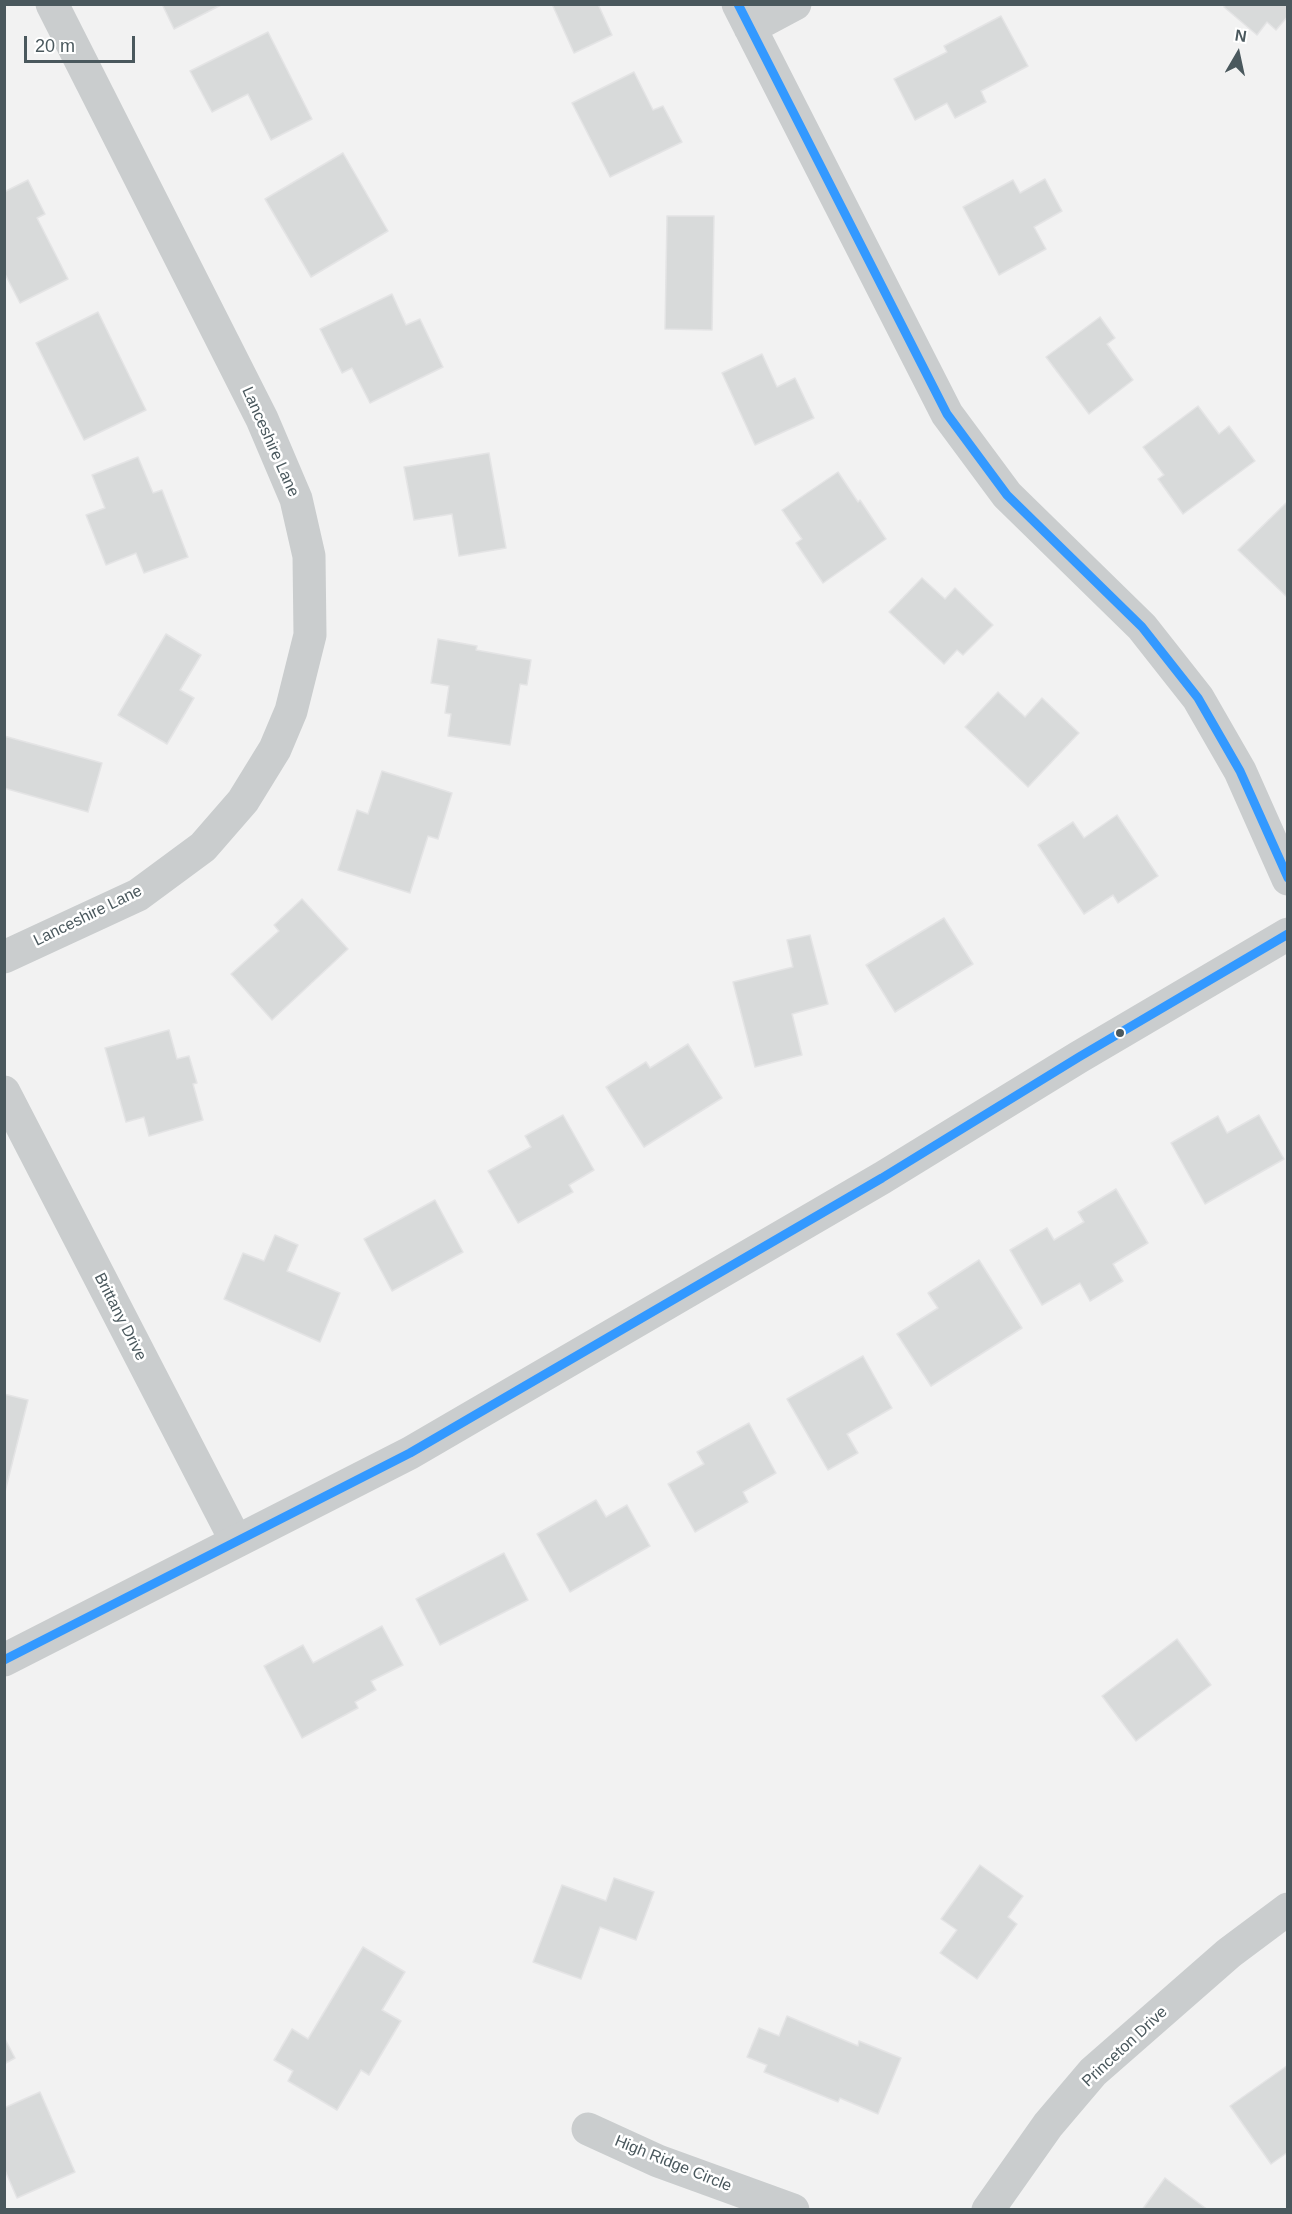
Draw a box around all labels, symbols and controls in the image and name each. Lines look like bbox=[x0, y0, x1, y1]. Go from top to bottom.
scale bar bbox=[27, 24, 138, 62]
north arrow bbox=[1208, 24, 1268, 84]
text: N bbox=[1234, 26, 1248, 45]
text: 20 m bbox=[35, 36, 75, 56]
street label: Lanceshire Lane bbox=[237, 384, 303, 500]
street label: Lanceshire Lane bbox=[31, 881, 145, 951]
unlabelled marker bbox=[1114, 1027, 1126, 1039]
street label: Brittany Drive bbox=[90, 1270, 150, 1364]
street label: Princeton Drive bbox=[1078, 2003, 1172, 2091]
street label: High Ridge Circle bbox=[612, 2132, 734, 2196]

